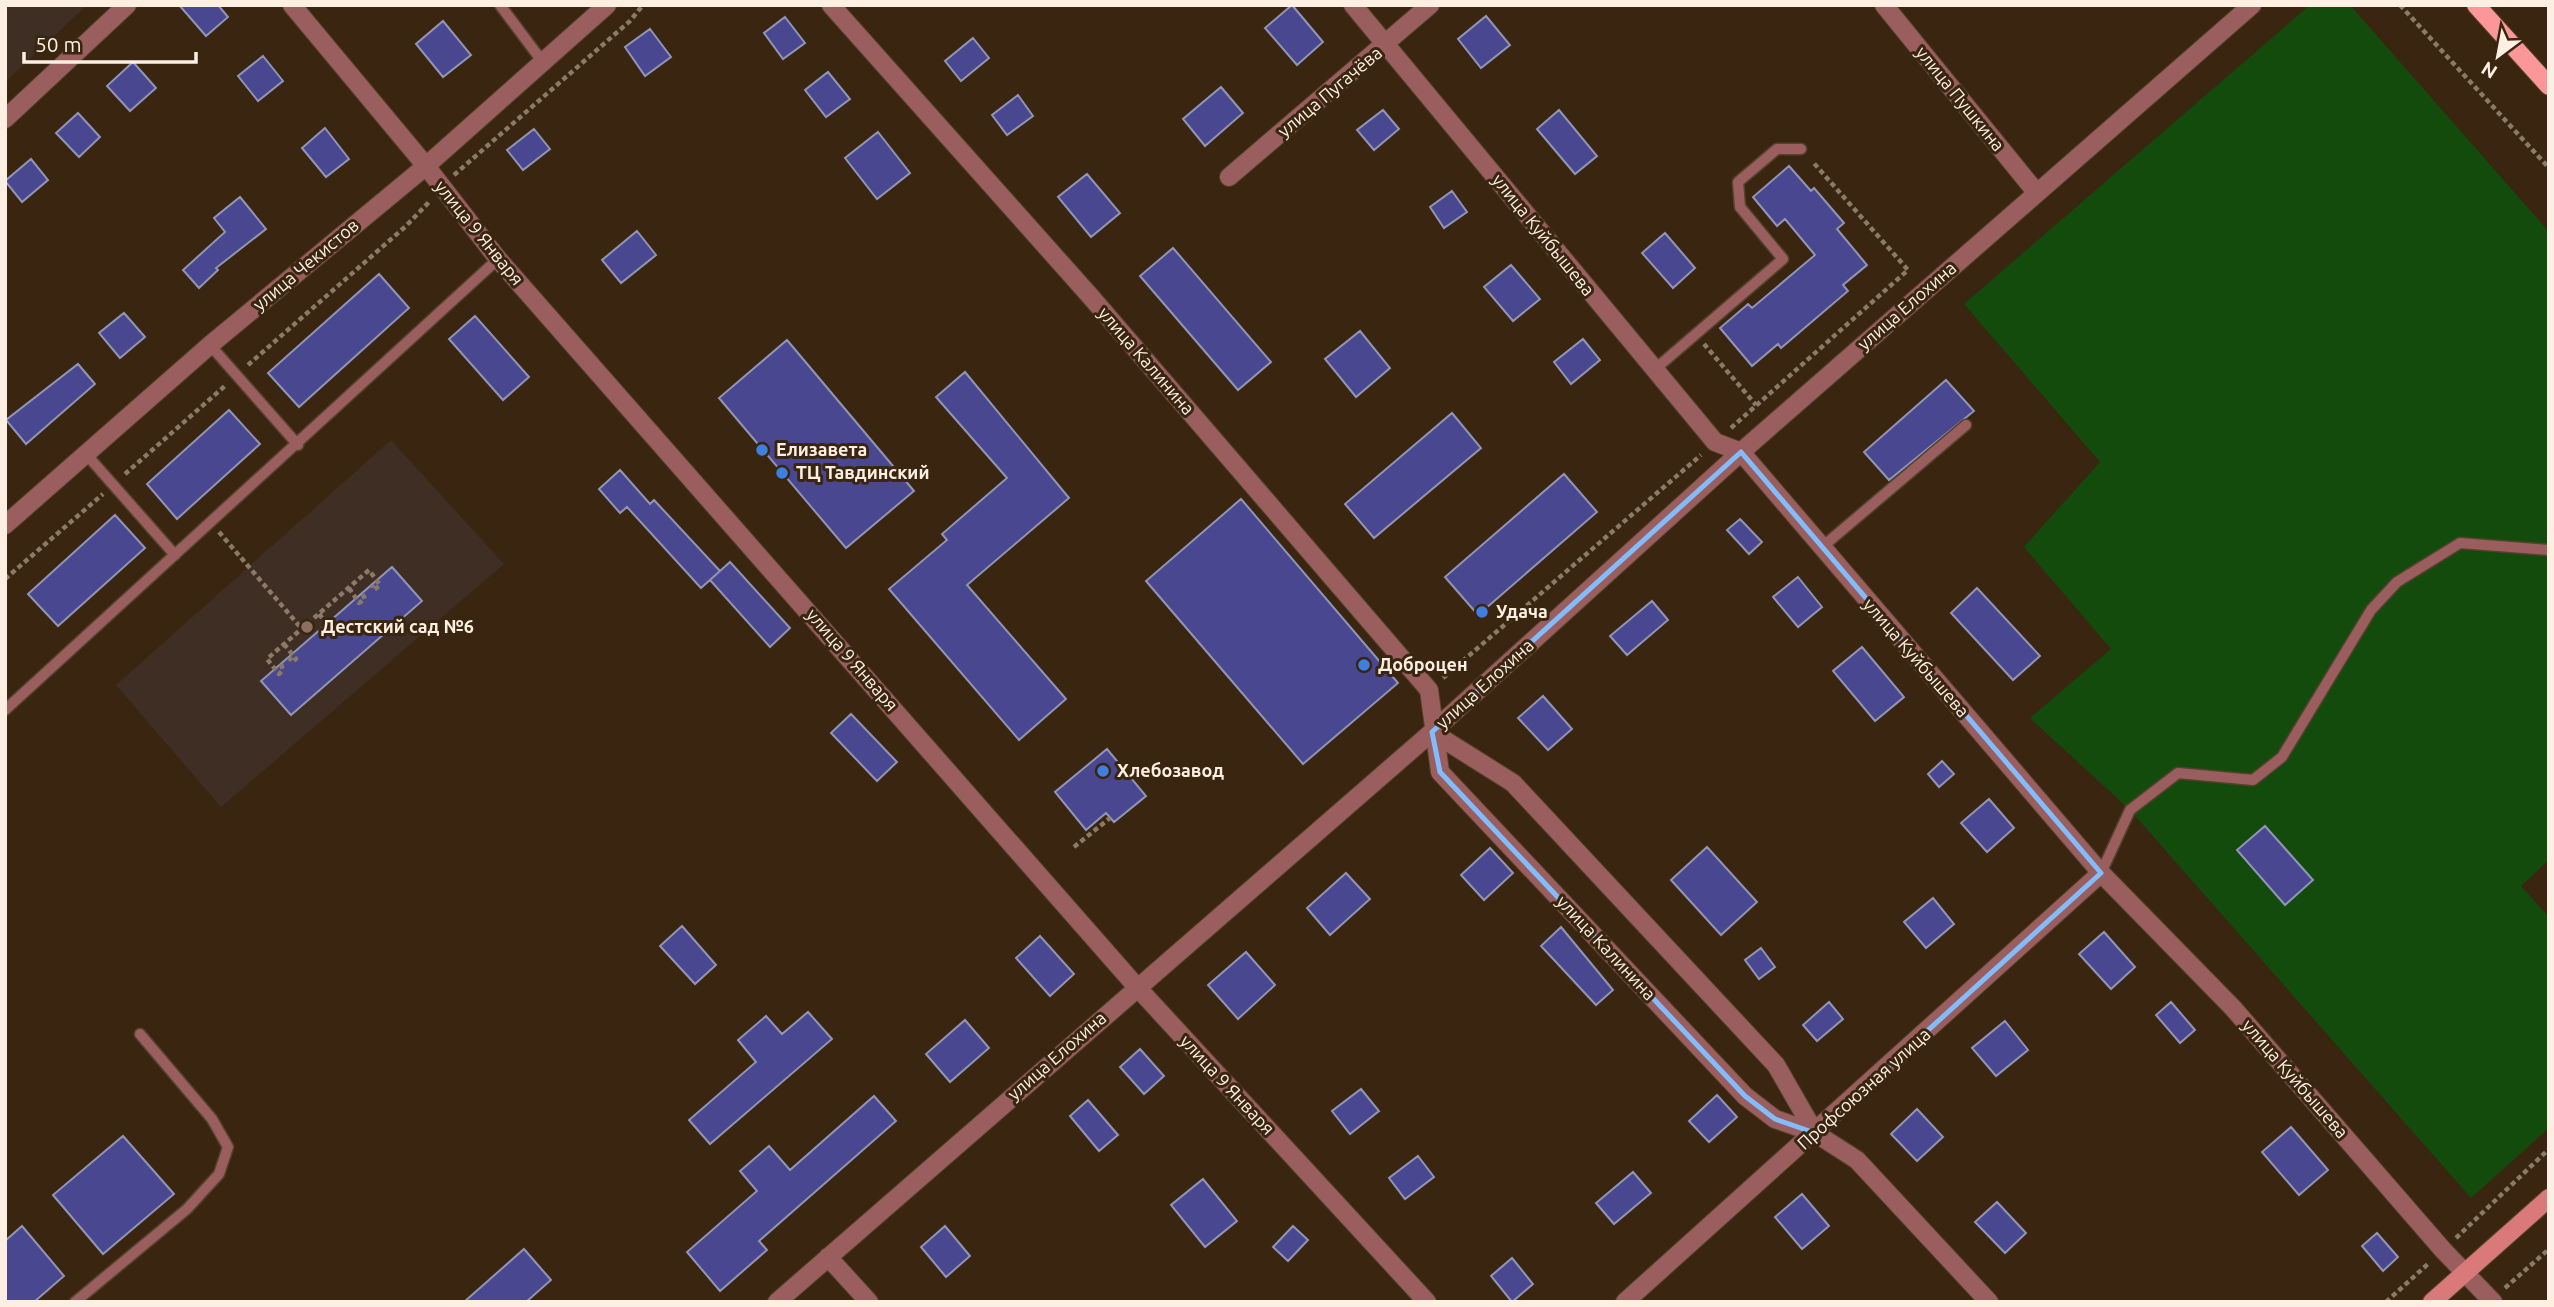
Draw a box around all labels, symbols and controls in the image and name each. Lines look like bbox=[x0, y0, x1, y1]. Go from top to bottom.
scale bar bbox=[24, 21, 196, 65]
north arrow bbox=[2463, 21, 2533, 91]
text: 50 m bbox=[35, 32, 82, 56]
street label: улица Пугачёва bbox=[1273, 42, 1385, 141]
street label: улица Пушкина bbox=[1912, 42, 2009, 155]
text: N bbox=[2477, 57, 2501, 84]
street label: улица Куйбышева bbox=[1489, 170, 1599, 299]
street label: улица 9 Января bbox=[431, 176, 528, 289]
street label: улица Чекистов bbox=[249, 214, 362, 314]
street label: улица Елохина bbox=[1853, 257, 1960, 353]
street label: улица Калинина bbox=[1095, 303, 1199, 418]
place label: Елизавета bbox=[776, 439, 867, 459]
marker: Елизавета bbox=[754, 442, 770, 458]
place label: ТЦ Тавдинский bbox=[796, 462, 929, 482]
marker: ТЦ Тавдинский bbox=[774, 465, 790, 481]
street label: улица Куйбышева bbox=[1860, 594, 1974, 721]
place label: Удача bbox=[1496, 601, 1548, 621]
street label: улица 9 Января bbox=[803, 604, 903, 715]
marker: Удача bbox=[1474, 604, 1490, 620]
place label: Дестский сад №6 bbox=[321, 616, 474, 636]
marker: Дестский сад №6 bbox=[299, 619, 315, 635]
street label: улица Елохина bbox=[1432, 634, 1537, 732]
place label: Доброцен bbox=[1378, 654, 1468, 674]
marker: Доброцен bbox=[1356, 657, 1372, 673]
place label: Хлебозавод bbox=[1117, 760, 1224, 780]
marker: Хлебозавод bbox=[1095, 763, 1111, 779]
street label: улица Калинина bbox=[1553, 891, 1660, 1004]
street label: улица Елохина bbox=[1003, 1007, 1110, 1103]
street label: улица Куйбышева bbox=[2239, 1015, 2353, 1142]
street label: Профсоюзная улица bbox=[1793, 1023, 1934, 1153]
street label: улица 9 Января bbox=[1176, 1030, 1279, 1138]

